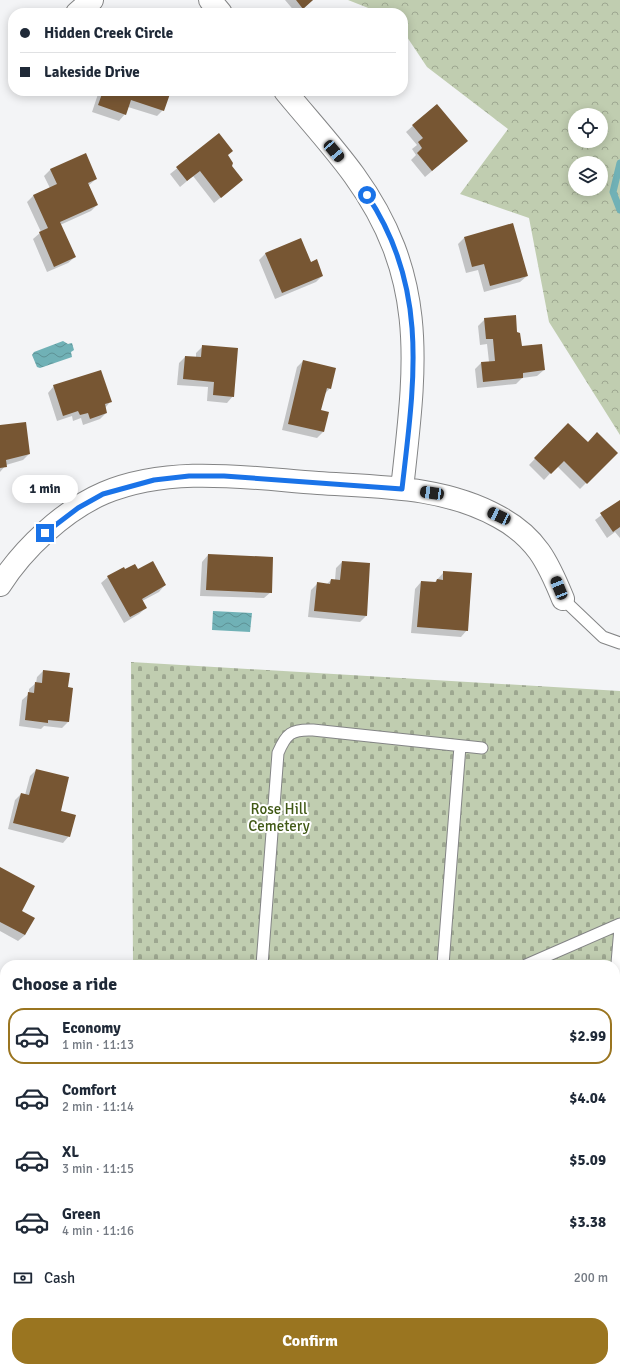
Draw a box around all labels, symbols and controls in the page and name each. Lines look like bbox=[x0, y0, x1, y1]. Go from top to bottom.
text: Hidden Creek Circle bbox=[44, 24, 173, 42]
text: Lakeside Drive bbox=[44, 63, 140, 81]
map controls bbox=[568, 108, 608, 196]
button: locate bbox=[568, 108, 608, 148]
car bbox=[322, 138, 346, 164]
button: layers bbox=[568, 156, 608, 196]
route start bbox=[358, 186, 376, 204]
callout: 1 min bbox=[12, 475, 78, 503]
text: 1 min bbox=[29, 481, 61, 497]
car bbox=[419, 485, 445, 501]
car bbox=[486, 505, 512, 527]
route end bbox=[36, 524, 54, 542]
car bbox=[549, 575, 569, 601]
park label: Rose Hill Cemetery bbox=[248, 800, 310, 835]
text: Choose a ride bbox=[12, 973, 117, 995]
icon: car bbox=[14, 1018, 50, 1054]
text: Economy bbox=[62, 1019, 121, 1037]
text: $2.99 bbox=[569, 1027, 606, 1045]
text: 1 min · 11:13 bbox=[62, 1037, 134, 1053]
icon: car bbox=[14, 1080, 50, 1116]
text: Comfort bbox=[62, 1081, 116, 1099]
text: $4.04 bbox=[569, 1089, 606, 1107]
text: 2 min · 11:14 bbox=[62, 1099, 134, 1115]
icon: car bbox=[14, 1142, 50, 1178]
text: XL bbox=[62, 1143, 79, 1161]
text: $5.09 bbox=[569, 1151, 606, 1169]
text: 3 min · 11:15 bbox=[62, 1161, 134, 1177]
icon: car bbox=[14, 1204, 50, 1240]
text: Green bbox=[62, 1205, 101, 1223]
text: $3.38 bbox=[569, 1213, 606, 1231]
text: 4 min · 11:16 bbox=[62, 1223, 134, 1239]
icon: cash bbox=[12, 1267, 34, 1289]
text: Cash bbox=[44, 1269, 75, 1287]
text: 200 m bbox=[574, 1270, 608, 1286]
button: Confirm bbox=[12, 1318, 608, 1364]

